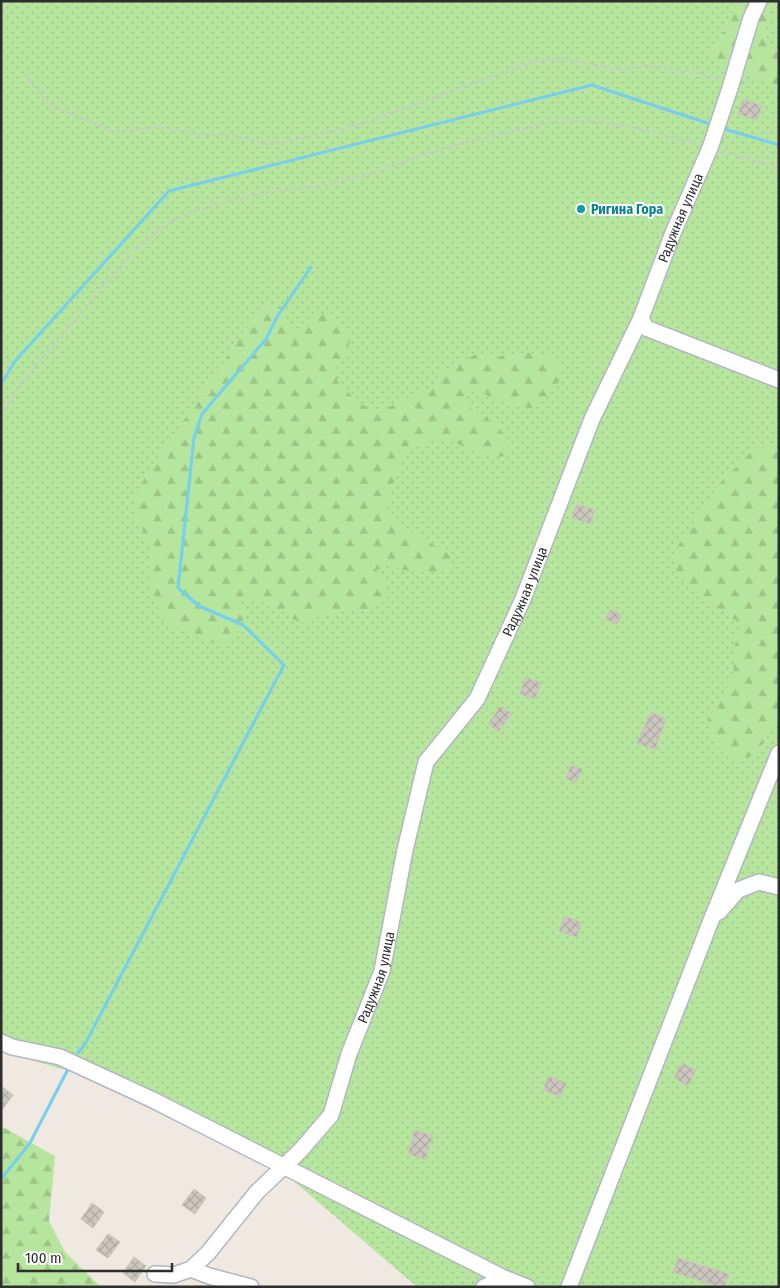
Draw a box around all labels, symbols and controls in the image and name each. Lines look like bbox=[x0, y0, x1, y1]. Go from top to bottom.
street label: Радужная улица bbox=[655, 170, 707, 265]
place label: Ригина Гора bbox=[591, 201, 663, 218]
marker: Ригина Гора bbox=[575, 203, 587, 215]
street label: Радужная улица bbox=[499, 544, 551, 639]
street label: Радужная улица bbox=[354, 930, 398, 1026]
scale bar bbox=[18, 1240, 171, 1272]
text: 100 m bbox=[25, 1249, 62, 1267]

